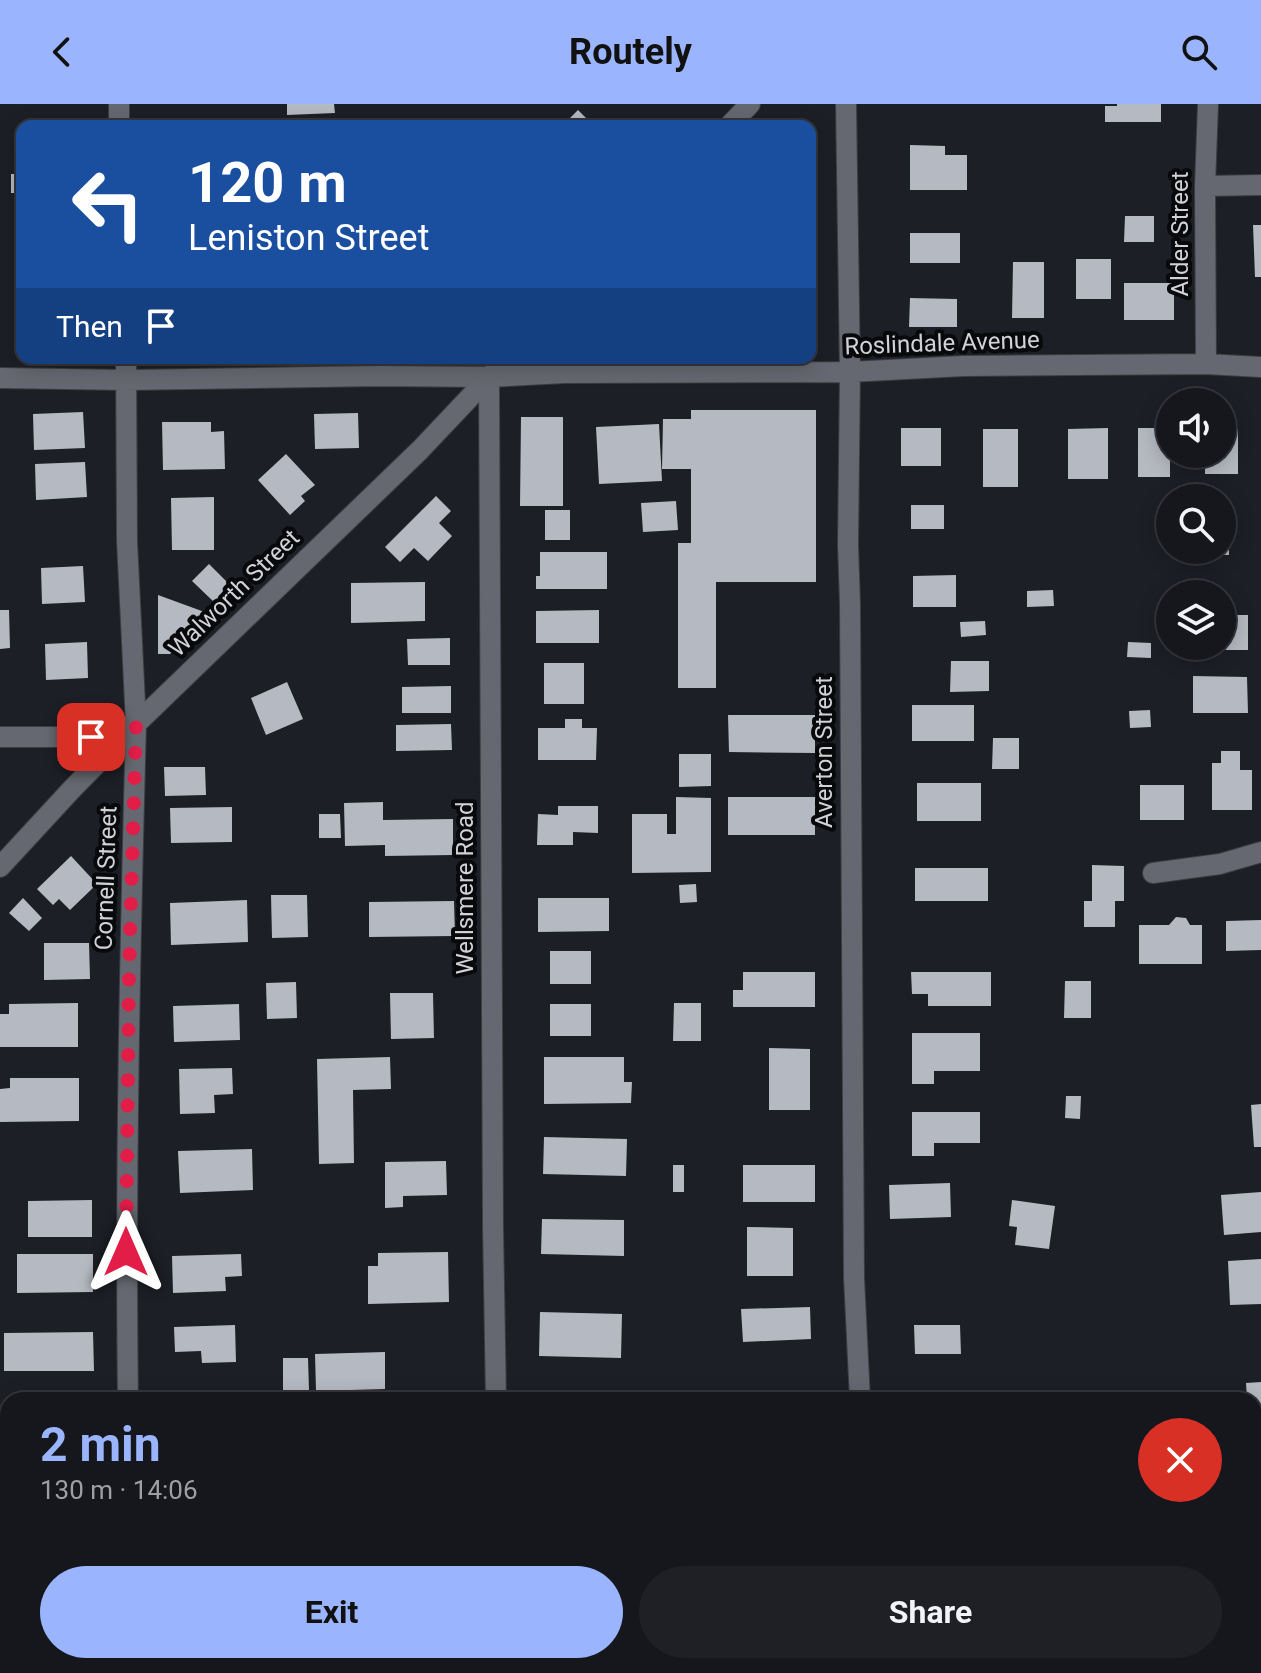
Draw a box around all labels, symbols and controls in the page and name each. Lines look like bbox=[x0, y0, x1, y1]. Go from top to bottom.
icon: back bbox=[40, 30, 84, 74]
icon: search bbox=[1177, 30, 1221, 74]
text: Routely bbox=[569, 31, 692, 73]
text: 120 m bbox=[188, 150, 347, 216]
icon: left bbox=[56, 152, 160, 256]
street label: Alder Street bbox=[1166, 171, 1194, 297]
text: Leniston Street bbox=[188, 217, 429, 259]
icon: arrive bbox=[139, 304, 183, 348]
text: Then bbox=[56, 309, 123, 344]
street label: Roslindale Avenue bbox=[844, 326, 1040, 360]
map controls bbox=[1156, 388, 1236, 660]
button: sound bbox=[1156, 388, 1236, 468]
button: search bbox=[1156, 484, 1236, 564]
street label: Walworth Street bbox=[163, 524, 305, 662]
button: layers bbox=[1156, 580, 1236, 660]
street label: Averton Street bbox=[810, 676, 838, 828]
pin bbox=[57, 703, 125, 771]
icon: arrive bbox=[69, 715, 113, 759]
street label: Wellsmere Road bbox=[451, 801, 479, 975]
street label: Cornell Street bbox=[89, 805, 123, 951]
position arrow bbox=[84, 1210, 168, 1294]
text: 2 min bbox=[40, 1416, 161, 1473]
button: close bbox=[1138, 1418, 1222, 1502]
text: 130 m · 14:06 bbox=[40, 1475, 198, 1505]
button: Exit bbox=[40, 1566, 623, 1658]
button: Share bbox=[639, 1566, 1222, 1658]

